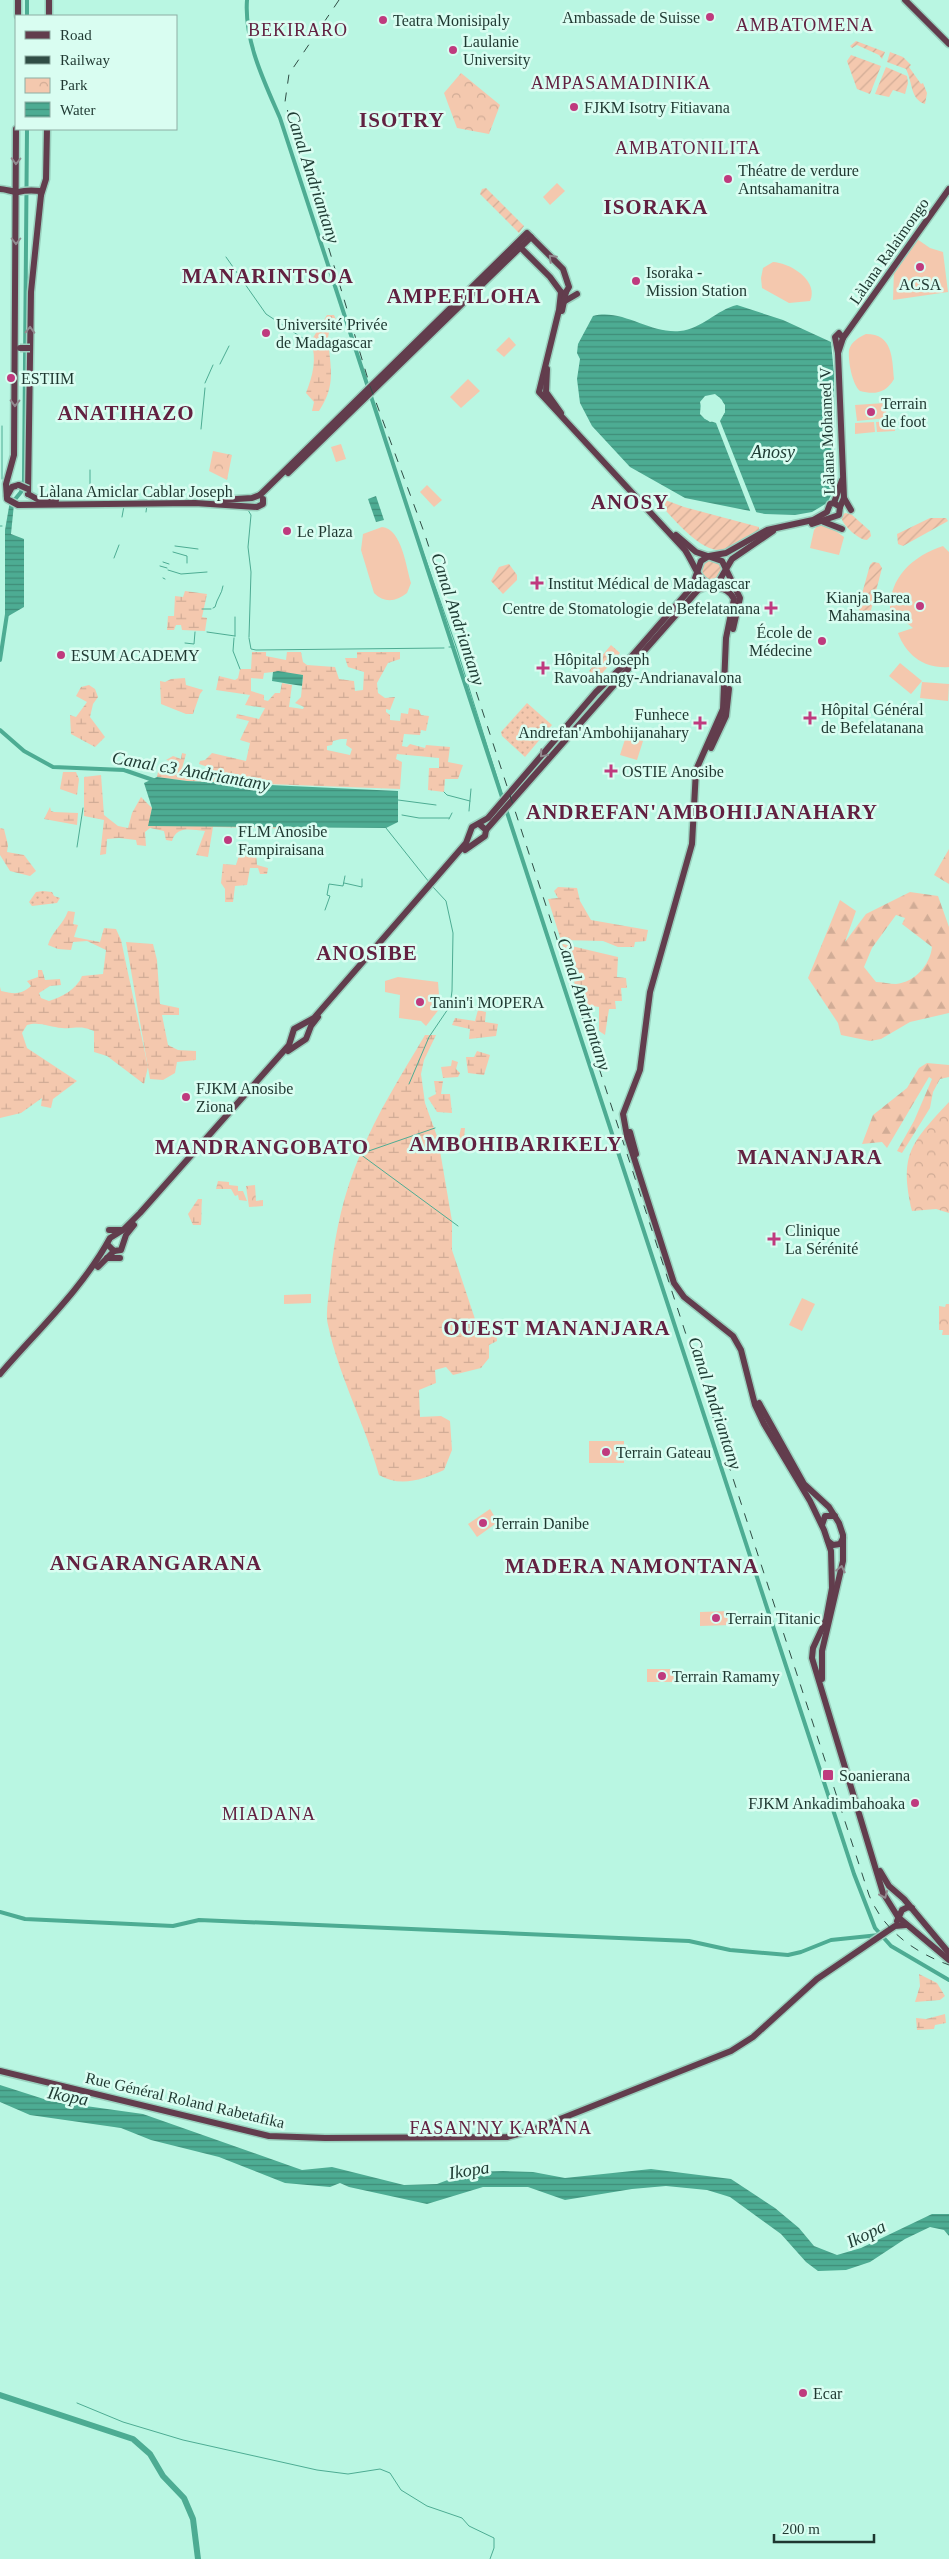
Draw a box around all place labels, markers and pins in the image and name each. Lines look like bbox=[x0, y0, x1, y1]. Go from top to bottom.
place label: Ambassade de Suisse bbox=[562, 9, 700, 26]
marker: Ambassade de Suisse bbox=[704, 11, 716, 23]
place label: Teatra Monisipaly bbox=[393, 12, 510, 30]
marker: Teatra Monisipaly bbox=[377, 14, 389, 26]
place label: Laulanie University bbox=[463, 33, 531, 69]
marker: Laulanie University bbox=[447, 44, 459, 56]
place label: FJKM Isotry Fitiavana bbox=[584, 99, 730, 117]
marker: FJKM Isotry Fitiavana bbox=[568, 101, 580, 113]
place label: Théatre de verdure Antsahamanitra bbox=[738, 162, 859, 197]
marker: Théatre de verdure Antsahamanitra bbox=[722, 173, 734, 185]
marker: ACSA bbox=[914, 261, 926, 273]
place label: Isoraka - Mission Station bbox=[646, 264, 747, 299]
marker: Isoraka - Mission Station bbox=[630, 275, 642, 287]
place label: ACSA bbox=[899, 276, 942, 293]
place label: Université Privée de Madagascar bbox=[276, 316, 388, 352]
marker: Université Privée de Madagascar bbox=[260, 327, 272, 339]
place label: ESTIIM bbox=[21, 370, 74, 387]
marker: ESTIIM bbox=[5, 372, 17, 384]
place label: Terrain de foot bbox=[881, 395, 927, 430]
marker: Terrain de foot bbox=[865, 406, 877, 418]
place label: Le Plaza bbox=[297, 523, 353, 540]
marker: Le Plaza bbox=[281, 525, 293, 537]
place label: Institut Médical de Madagascar bbox=[548, 575, 751, 593]
marker: Institut Médical de Madagascar bbox=[530, 576, 544, 590]
place label: Kianja Barea Mahamasina bbox=[826, 589, 910, 624]
place label: Centre de Stomatologie de Befelatanana bbox=[502, 600, 760, 618]
marker: Kianja Barea Mahamasina bbox=[914, 600, 926, 612]
marker: Centre de Stomatologie de Befelatanana bbox=[764, 601, 778, 615]
place label: École de Médecine bbox=[749, 623, 812, 659]
marker: École de Médecine bbox=[816, 635, 828, 647]
place label: ESUM ACADEMY bbox=[71, 647, 200, 664]
marker: ESUM ACADEMY bbox=[55, 649, 67, 661]
place label: Hôpital Joseph Ravoahangy-Andrianavalona bbox=[554, 651, 741, 687]
marker: Hôpital Joseph Ravoahangy-Andrianavalona bbox=[536, 661, 550, 675]
place label: Hôpital Général de Befelatanana bbox=[821, 701, 924, 736]
place label: Funhece Andrefan'Ambohijanahary bbox=[518, 706, 689, 742]
marker: Hôpital Général de Befelatanana bbox=[803, 711, 817, 725]
marker: Funhece Andrefan'Ambohijanahary bbox=[693, 716, 707, 730]
place label: OSTIE Anosibe bbox=[622, 763, 724, 780]
marker: OSTIE Anosibe bbox=[604, 764, 618, 778]
place label: FLM Anosibe Fampiraisana bbox=[238, 823, 327, 859]
marker: FLM Anosibe Fampiraisana bbox=[222, 834, 234, 846]
place label: Tanin'i MOPERA bbox=[430, 994, 545, 1011]
marker: Tanin'i MOPERA bbox=[414, 996, 426, 1008]
place label: FJKM Anosibe Ziona bbox=[196, 1080, 293, 1115]
marker: FJKM Anosibe Ziona bbox=[180, 1091, 192, 1103]
place label: Clinique La Sérénité bbox=[785, 1222, 858, 1257]
marker: Clinique La Sérénité bbox=[767, 1232, 781, 1246]
place label: Terrain Gateau bbox=[616, 1444, 711, 1461]
marker: Terrain Gateau bbox=[600, 1446, 612, 1458]
place label: Terrain Danibe bbox=[493, 1515, 589, 1532]
marker: Terrain Danibe bbox=[477, 1517, 489, 1529]
place label: Terrain Titanic bbox=[726, 1610, 820, 1627]
marker: Terrain Titanic bbox=[710, 1612, 722, 1624]
place label: Terrain Ramamy bbox=[672, 1668, 780, 1686]
marker: Terrain Ramamy bbox=[656, 1670, 668, 1682]
place label: Soanierana bbox=[839, 1767, 910, 1784]
marker: Soanierana bbox=[821, 1768, 835, 1782]
place label: FJKM Ankadimbahoaka bbox=[748, 1795, 905, 1812]
marker: FJKM Ankadimbahoaka bbox=[909, 1797, 921, 1809]
place label: Ecar bbox=[813, 2385, 843, 2402]
marker: Ecar bbox=[797, 2387, 809, 2399]

